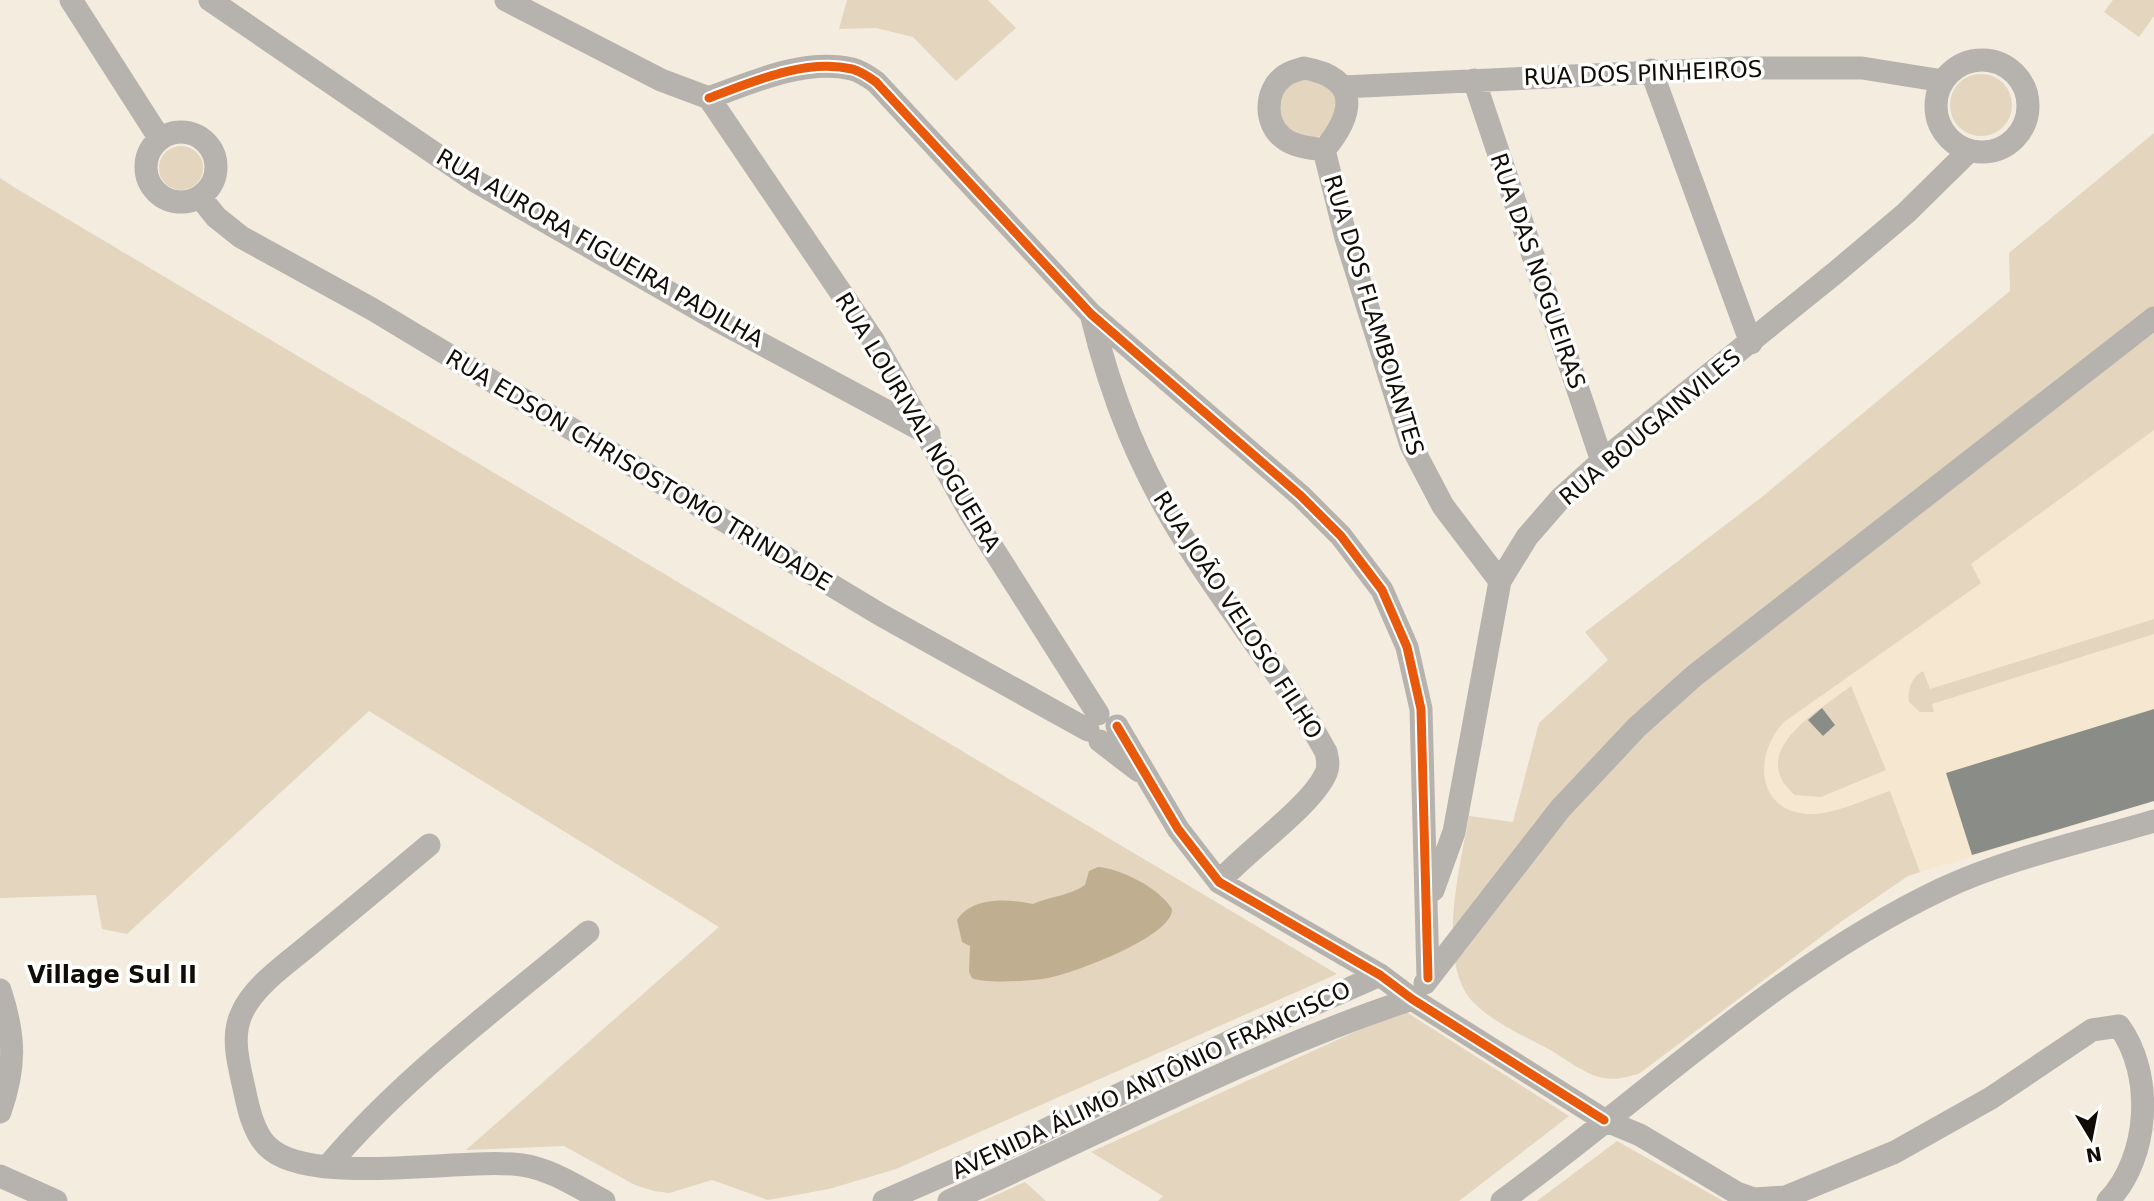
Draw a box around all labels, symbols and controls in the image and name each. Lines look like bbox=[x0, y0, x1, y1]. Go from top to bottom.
street label: RUA DOS PINHEIROS bbox=[1523, 56, 1763, 90]
street label: RUA AURORA FIGUEIRA PADILHA bbox=[432, 143, 768, 353]
street label: RUA DAS NOGUEIRAS bbox=[1485, 150, 1591, 392]
street label: RUA DOS FLAMBOIANTES bbox=[1319, 172, 1429, 458]
street label: RUA LOURIVAL NOGUEIRA bbox=[830, 288, 1006, 557]
street label: RUA EDSON CHRISOSTOMO TRINDADE bbox=[441, 344, 837, 596]
street label: RUA BOUGAINVILES bbox=[1554, 344, 1746, 510]
street label: RUA JOÃO VELOSO FILHO bbox=[1148, 486, 1329, 744]
district label: Village Sul II bbox=[27, 961, 197, 989]
street label: AVENIDA ÁLIMO ANTÔNIO FRANCISCO bbox=[947, 975, 1354, 1184]
north arrow bbox=[2056, 1103, 2126, 1173]
text: N bbox=[2084, 1143, 2104, 1167]

